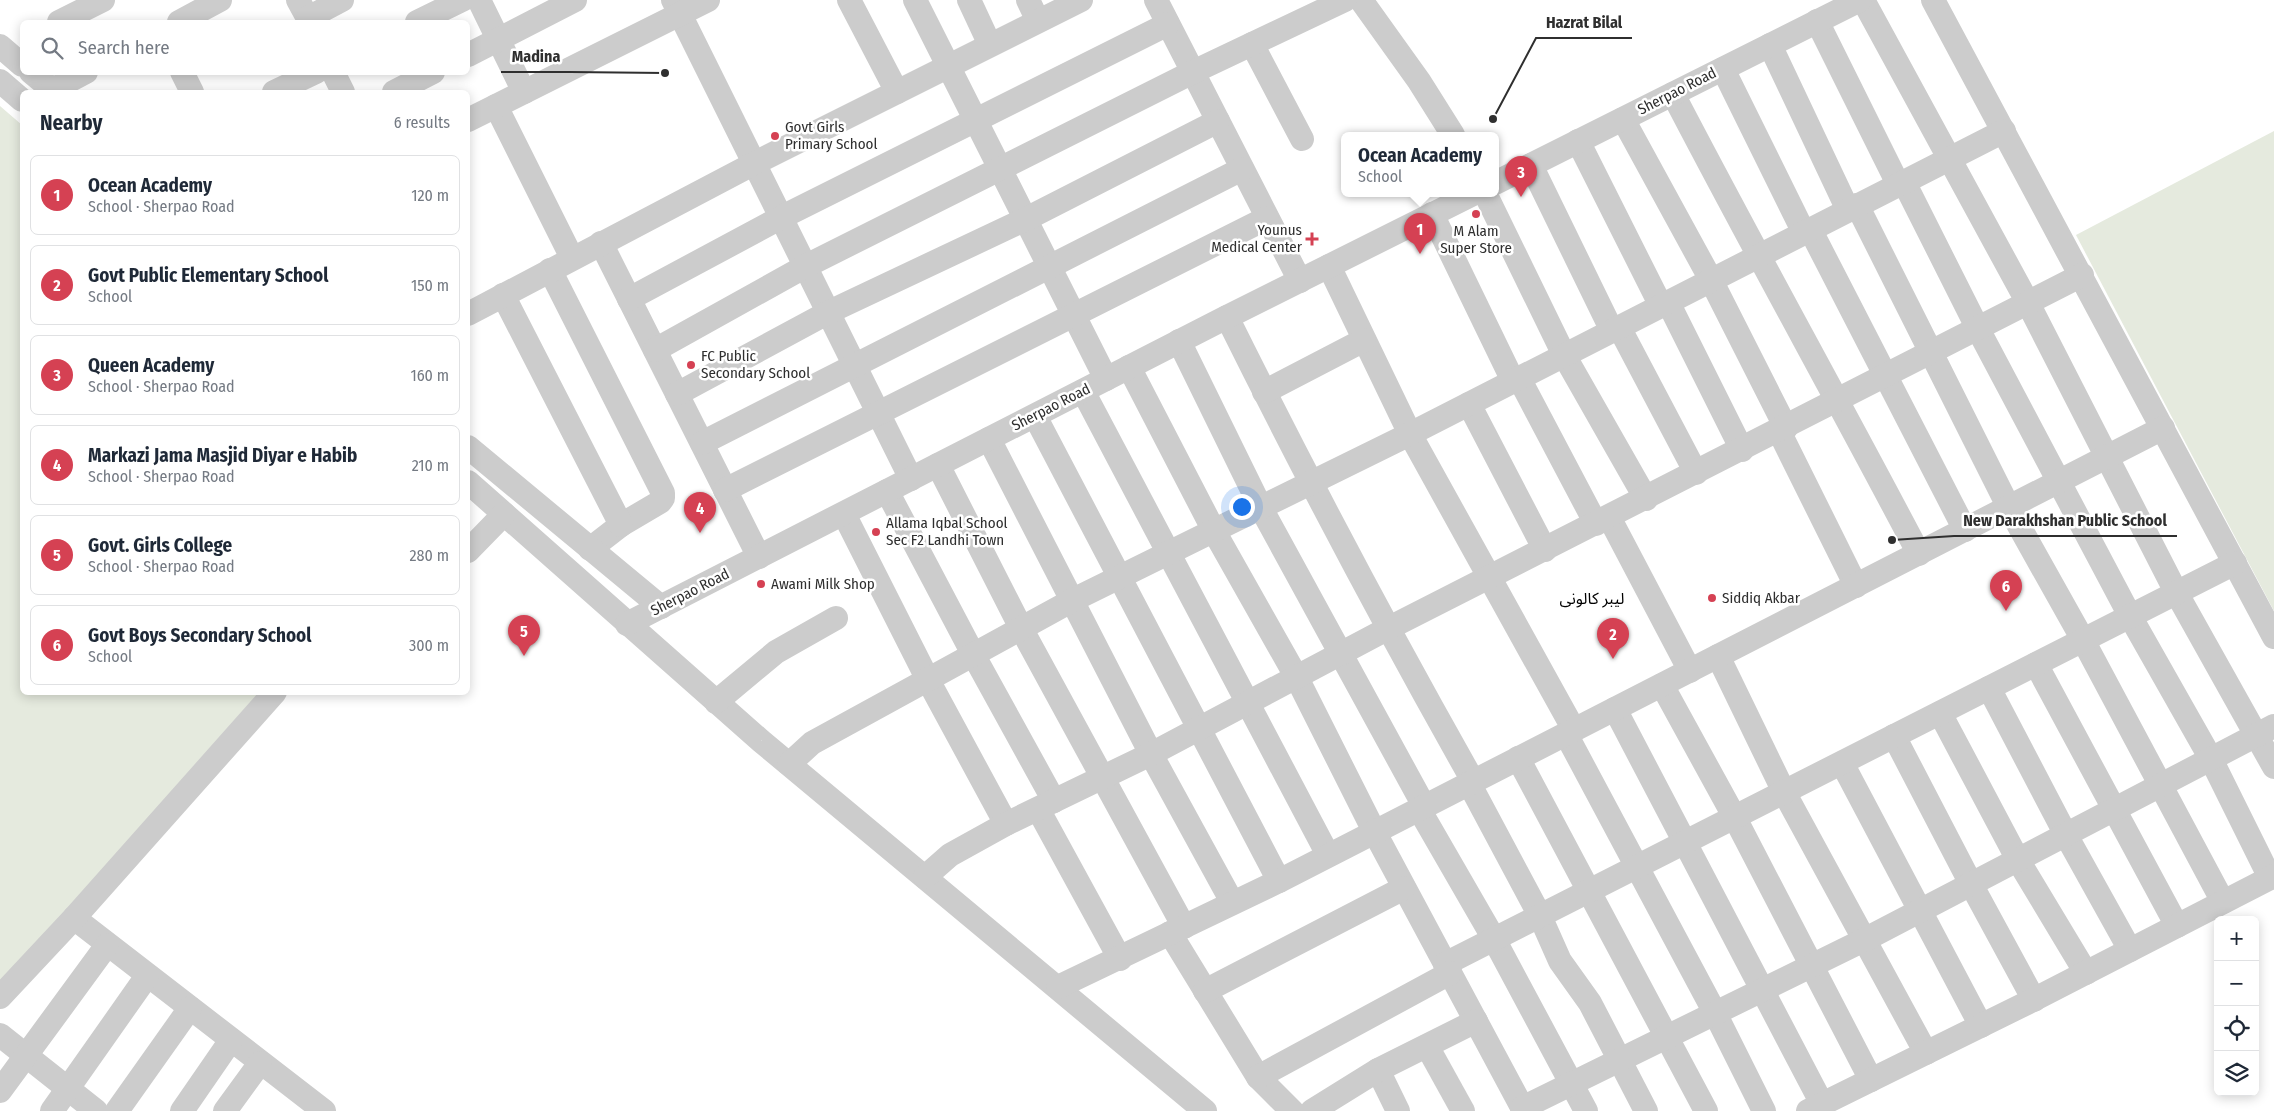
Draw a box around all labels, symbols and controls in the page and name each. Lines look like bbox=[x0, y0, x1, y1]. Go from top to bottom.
callout: Hazrat Bilal bbox=[1536, 7, 1632, 38]
text: Hazrat Bilal bbox=[1546, 13, 1623, 32]
search box bbox=[20, 20, 470, 75]
icon: search bbox=[38, 34, 66, 62]
text: Search here bbox=[78, 36, 170, 59]
callout: Madina bbox=[501, 41, 570, 72]
text: Madina bbox=[512, 47, 560, 66]
street label: Sherpao Road bbox=[1635, 64, 1719, 118]
text: Nearby bbox=[40, 110, 102, 136]
text: 6 results bbox=[394, 113, 450, 132]
place label: Govt Girls Primary School bbox=[785, 118, 877, 153]
marker: Govt Girls Primary School bbox=[769, 130, 781, 142]
popup bbox=[1341, 132, 1499, 197]
text: Ocean Academy bbox=[1358, 144, 1482, 167]
pin: 3 bbox=[1505, 156, 1537, 197]
text: School bbox=[1358, 167, 1402, 186]
text: Ocean Academy bbox=[88, 174, 212, 197]
text: 1 bbox=[54, 186, 60, 205]
text: 120 m bbox=[411, 186, 449, 205]
text: School · Sherpao Road bbox=[88, 197, 235, 216]
marker: M Alam Super Store bbox=[1470, 208, 1482, 220]
pin: 1 bbox=[1404, 213, 1436, 254]
place label: Younus Medical Center bbox=[1211, 221, 1303, 256]
place label: M Alam Super Store bbox=[1440, 222, 1512, 257]
marker: Younus Medical Center bbox=[1306, 233, 1318, 245]
text: Govt Public Elementary School bbox=[88, 264, 328, 287]
text: 2 bbox=[53, 276, 61, 295]
text: 150 m bbox=[411, 276, 449, 295]
text: School bbox=[88, 287, 132, 306]
place label: FC Public Secondary School bbox=[701, 347, 810, 382]
text: Queen Academy bbox=[88, 354, 214, 377]
marker: FC Public Secondary School bbox=[685, 359, 697, 371]
text: 3 bbox=[53, 366, 61, 385]
text: 160 m bbox=[410, 366, 449, 385]
text: School · Sherpao Road bbox=[88, 377, 235, 396]
street label: Sherpao Road bbox=[1009, 380, 1093, 434]
text: Markazi Jama Masjid Diyar e Habib bbox=[88, 444, 357, 467]
text: 4 bbox=[53, 456, 61, 475]
text: 210 m bbox=[412, 456, 449, 475]
text: School · Sherpao Road bbox=[88, 467, 235, 486]
pin: 4 bbox=[684, 492, 716, 533]
your location bbox=[1229, 494, 1255, 520]
callout: New Darakhshan Public School bbox=[1954, 505, 2177, 536]
text: New Darakhshan Public School bbox=[1963, 511, 2167, 530]
place label: Allama Iqbal School Sec F2 Landhi Town bbox=[886, 514, 1008, 549]
marker: Allama Iqbal School Sec F2 Landhi Town bbox=[870, 526, 882, 538]
text: Govt. Girls College bbox=[88, 534, 232, 557]
text: 5 bbox=[53, 546, 61, 565]
text: 280 m bbox=[410, 546, 449, 565]
text: School · Sherpao Road bbox=[88, 557, 235, 576]
street label: Sherpao Road bbox=[648, 565, 732, 619]
pin: 6 bbox=[1990, 570, 2022, 611]
place label: Awami Milk Shop bbox=[771, 575, 875, 593]
marker: Awami Milk Shop bbox=[755, 578, 767, 590]
district label: لیبر کالونی bbox=[1560, 589, 1624, 608]
place label: Siddiq Akbar bbox=[1722, 589, 1801, 607]
marker: Siddiq Akbar bbox=[1706, 592, 1718, 604]
pin: 5 bbox=[508, 615, 540, 656]
pin: 2 bbox=[1597, 618, 1629, 659]
text: Govt Boys Secondary School bbox=[88, 624, 311, 647]
text: 6 bbox=[53, 636, 61, 655]
text: 300 m bbox=[409, 636, 449, 655]
text: School bbox=[88, 647, 132, 666]
map controls bbox=[2214, 916, 2259, 1096]
button: + bbox=[2214, 916, 2259, 961]
button: − bbox=[2214, 961, 2259, 1006]
button: locate bbox=[2214, 1006, 2259, 1051]
button: layers bbox=[2214, 1051, 2259, 1096]

